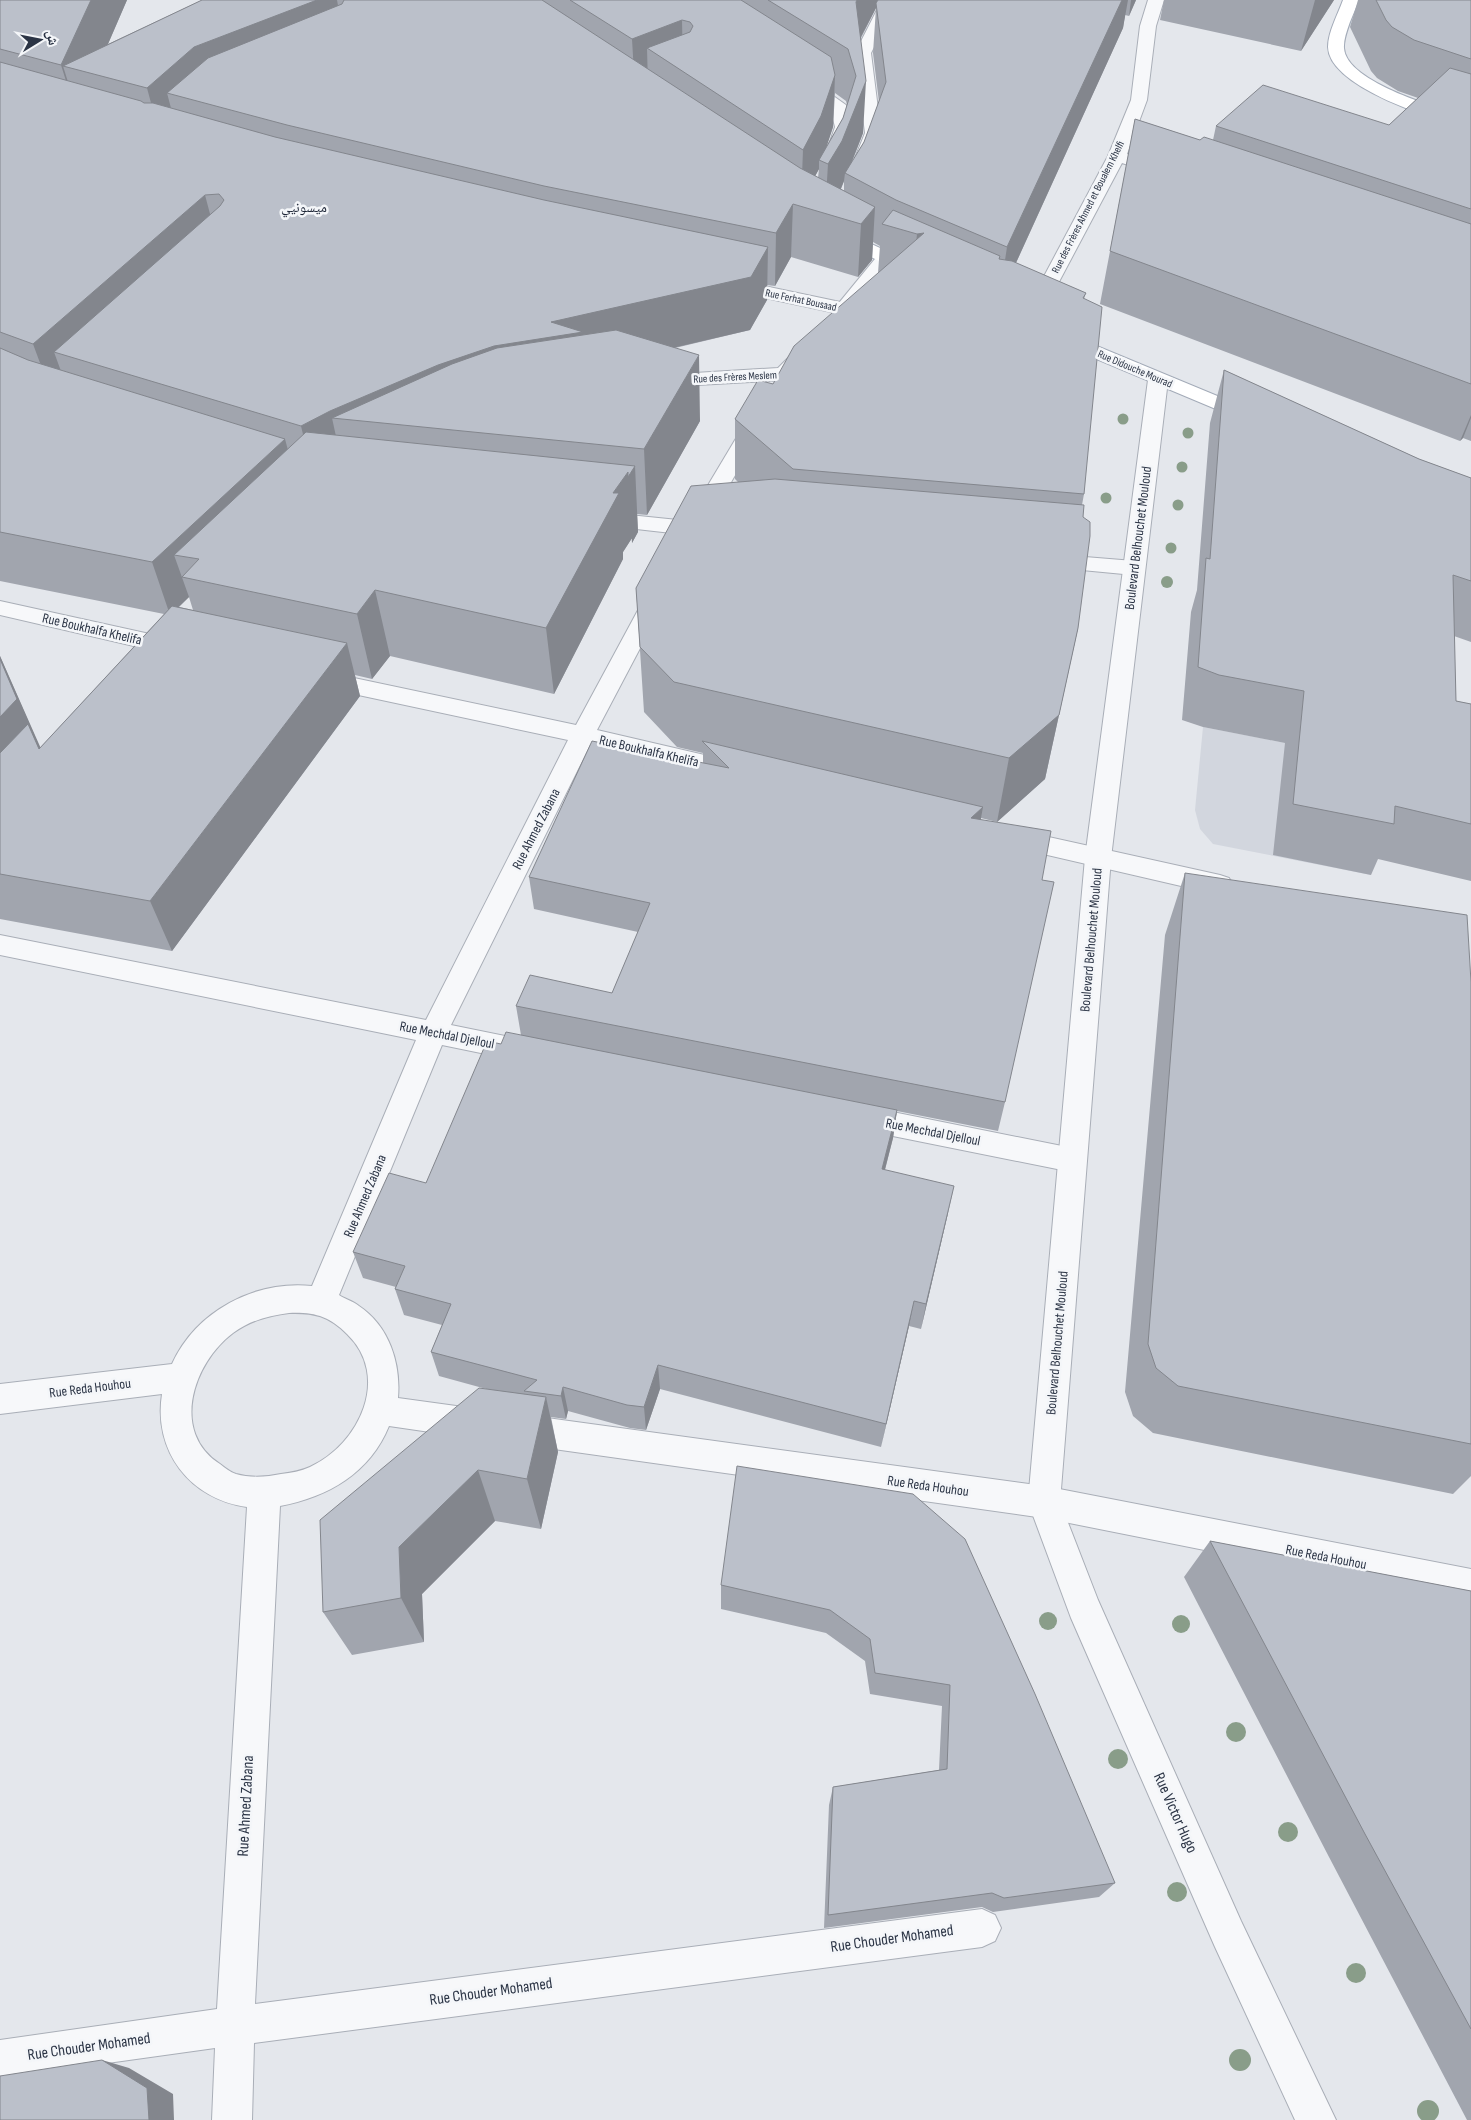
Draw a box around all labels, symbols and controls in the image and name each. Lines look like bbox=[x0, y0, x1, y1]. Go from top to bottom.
north arrow bbox=[15, 15, 65, 65]
text: ش bbox=[43, 29, 62, 47]
street label: Rue des Frères Ahmed et Boualem Khelfi bbox=[1049, 139, 1127, 275]
district label: ميسونيي bbox=[281, 199, 327, 218]
street label: Rue Ferhat Bousaad bbox=[764, 286, 838, 314]
street label: Rue Didouche Mourad bbox=[1096, 347, 1175, 391]
street label: Rue des Frères Meslem bbox=[693, 368, 777, 386]
street label: Boulevard Belhouchet Mouloud bbox=[1121, 465, 1155, 611]
street label: Rue Boukhalfa Khelifa bbox=[41, 609, 143, 649]
street label: Rue Boukhalfa Khelifa bbox=[598, 731, 700, 771]
street label: Rue Ahmed Zabana bbox=[508, 786, 564, 872]
street label: Boulevard Belhouchet Mouloud bbox=[1076, 867, 1106, 1013]
street label: Rue Mechdal Djelloul bbox=[398, 1017, 496, 1053]
street label: Rue Mechdal Djelloul bbox=[884, 1114, 982, 1150]
street label: Rue Ahmed Zabana bbox=[340, 1152, 390, 1240]
street label: Boulevard Belhouchet Mouloud bbox=[1042, 1270, 1072, 1416]
street label: Rue Reda Houhou bbox=[48, 1375, 132, 1401]
street label: Rue Reda Houhou bbox=[886, 1472, 970, 1500]
street label: Rue Reda Houhou bbox=[1284, 1541, 1368, 1573]
street label: Rue Ahmed Zabana bbox=[234, 1755, 258, 1857]
street label: Rue Victor Hugo bbox=[1149, 1770, 1201, 1856]
street label: Rue Chouder Mohamed bbox=[829, 1921, 955, 1957]
street label: Rue Chouder Mohamed bbox=[428, 1974, 554, 2010]
street label: Rue Chouder Mohamed bbox=[26, 2029, 152, 2065]

